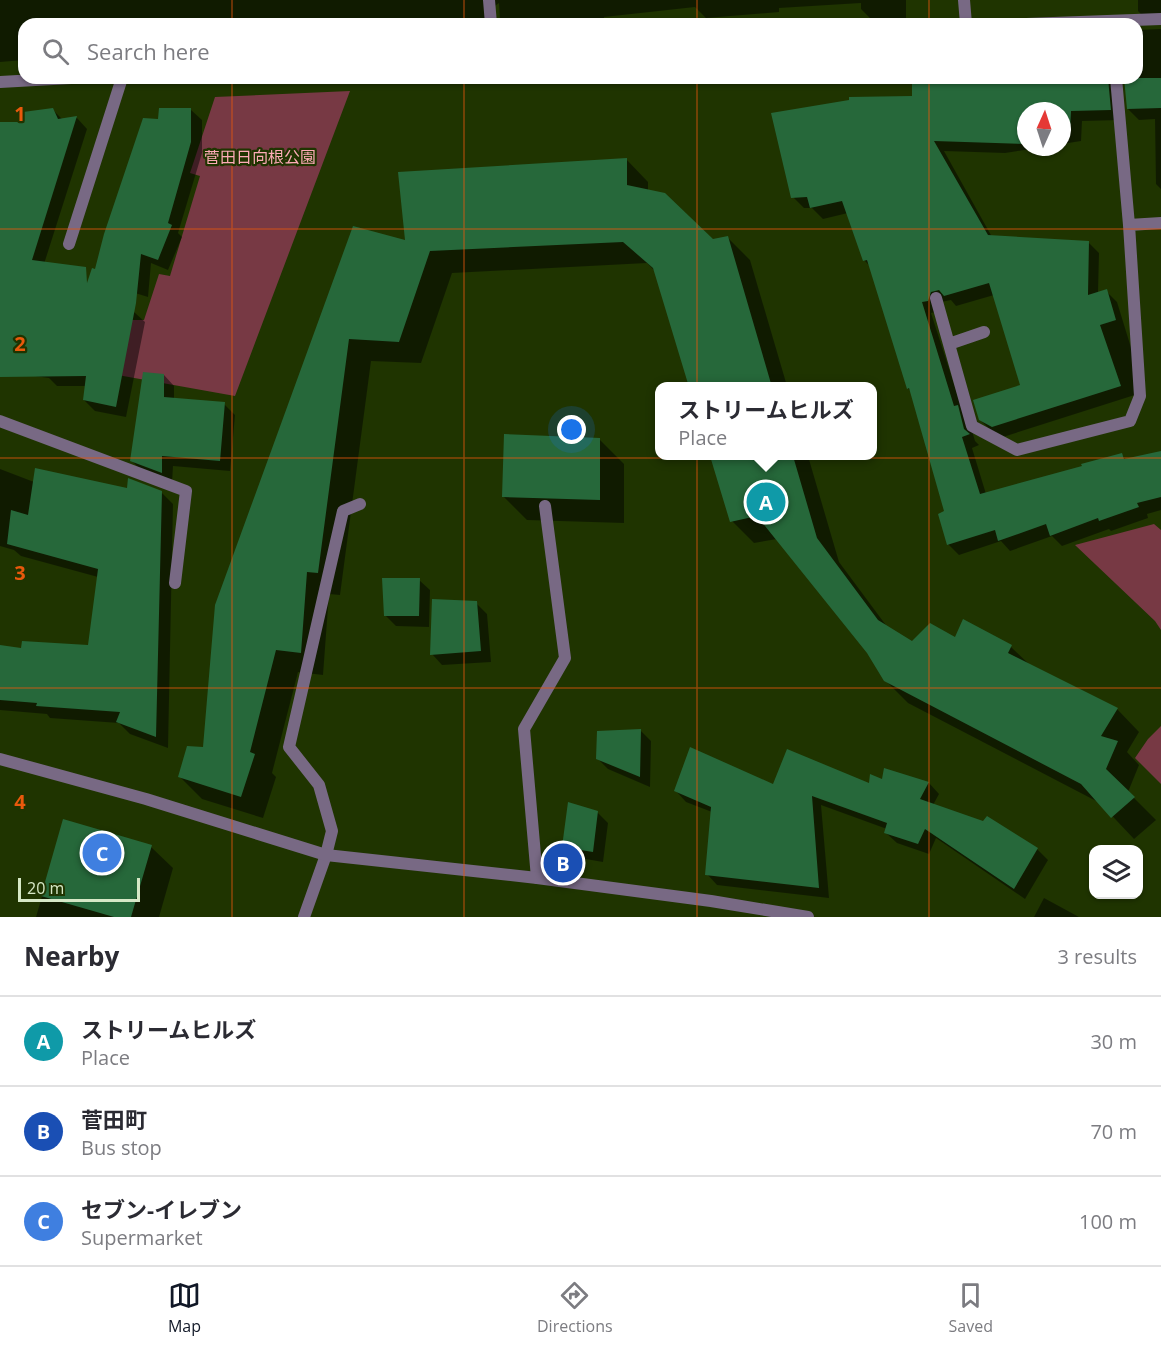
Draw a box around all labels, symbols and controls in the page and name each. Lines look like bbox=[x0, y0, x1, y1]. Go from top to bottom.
search box bbox=[18, 18, 1143, 84]
icon: search bbox=[39, 35, 72, 68]
text: Search here bbox=[87, 36, 210, 66]
text: 1 bbox=[14, 100, 26, 127]
north arrow bbox=[1017, 102, 1071, 156]
park label: 菅田日向根公園 bbox=[204, 146, 316, 168]
text: 2 bbox=[14, 330, 26, 357]
popup bbox=[655, 382, 877, 460]
text: ストリームヒルズ bbox=[678, 394, 854, 424]
your location bbox=[557, 415, 586, 444]
text: Place bbox=[678, 424, 727, 451]
pin: A bbox=[746, 480, 786, 524]
text: 3 bbox=[14, 559, 26, 586]
text: 4 bbox=[14, 788, 26, 815]
pin: C bbox=[82, 830, 122, 876]
pin: B bbox=[544, 840, 582, 886]
map controls bbox=[1089, 845, 1143, 899]
button: layers bbox=[1089, 845, 1143, 899]
scale bar bbox=[18, 875, 140, 902]
text: 20 m bbox=[27, 877, 64, 899]
text: Nearby bbox=[24, 938, 119, 974]
text: 3 results bbox=[1057, 943, 1137, 970]
text: ストリームヒルズ bbox=[81, 1014, 256, 1044]
text: A bbox=[37, 1028, 50, 1055]
text: 30 m bbox=[1090, 1028, 1137, 1055]
text: Place bbox=[81, 1044, 130, 1071]
text: 菅田町 bbox=[81, 1104, 147, 1134]
text: B bbox=[37, 1118, 50, 1145]
text: 70 m bbox=[1090, 1118, 1137, 1145]
text: Bus stop bbox=[81, 1134, 162, 1161]
text: セブン-イレブン bbox=[81, 1194, 242, 1224]
text: C bbox=[37, 1208, 50, 1235]
text: 100 m bbox=[1079, 1208, 1137, 1235]
text: Supermarket bbox=[81, 1224, 203, 1251]
tab: Map bbox=[168, 1279, 201, 1337]
tab: Directions bbox=[537, 1279, 613, 1337]
tab: Saved bbox=[949, 1279, 993, 1337]

